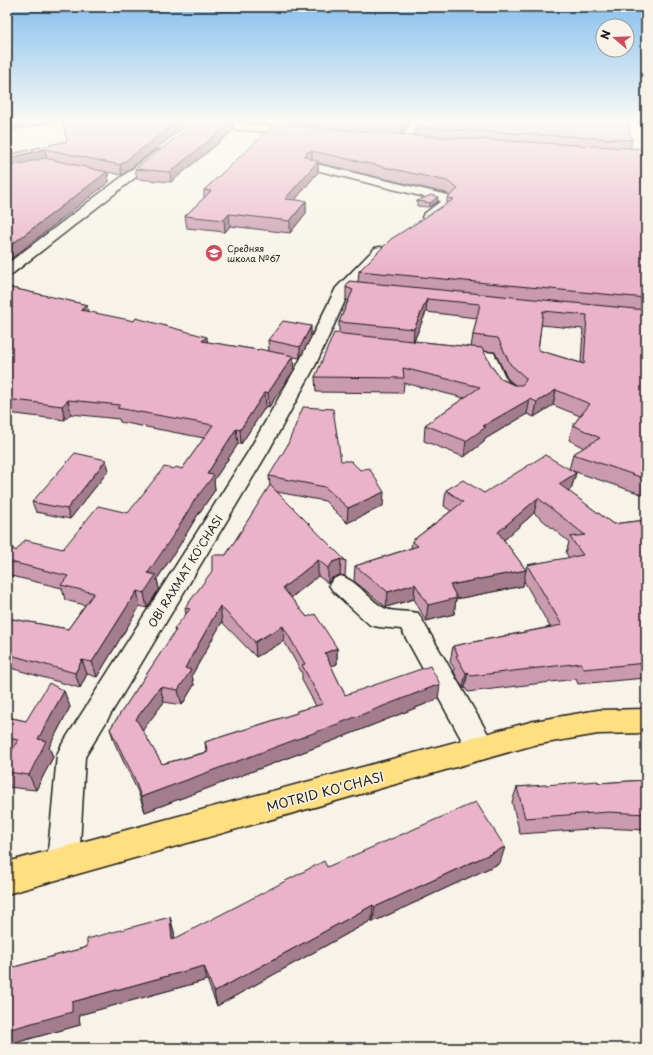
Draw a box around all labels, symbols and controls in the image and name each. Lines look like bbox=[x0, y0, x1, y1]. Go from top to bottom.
north arrow bbox=[595, 18, 635, 58]
text: N bbox=[596, 27, 615, 41]
place label: Средняя школа №67 bbox=[227, 241, 280, 265]
school or university icon: Средняя школа №67 bbox=[204, 243, 224, 263]
street label: OBI RAXMAT KO'CHASI bbox=[143, 511, 227, 631]
street label: MOTRID KO'CHASI bbox=[264, 766, 386, 816]

